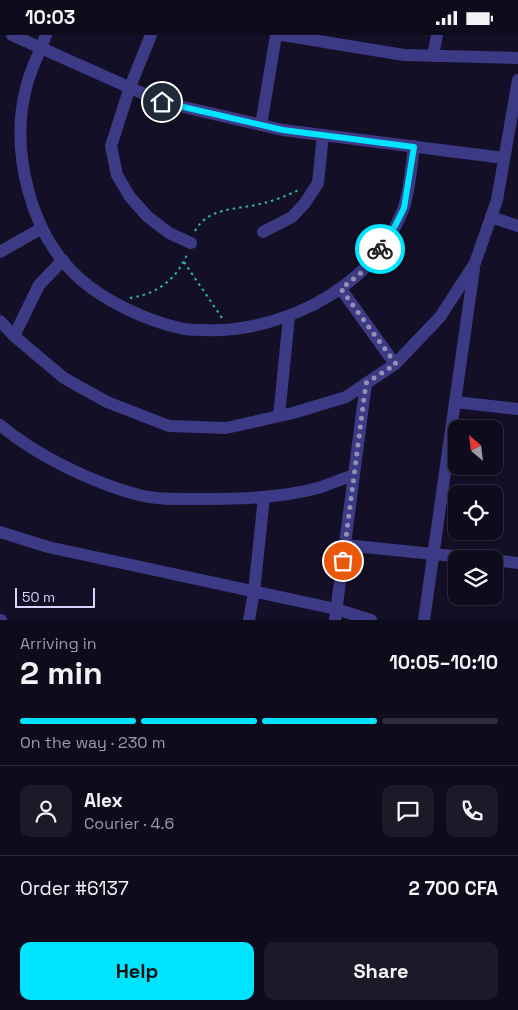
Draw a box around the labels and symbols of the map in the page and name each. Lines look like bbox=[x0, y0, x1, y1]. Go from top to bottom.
pin bbox=[141, 81, 183, 123]
courier bbox=[355, 224, 405, 274]
north arrow bbox=[448, 420, 502, 475]
pin bbox=[322, 540, 364, 582]
scale bar bbox=[15, 585, 95, 608]

